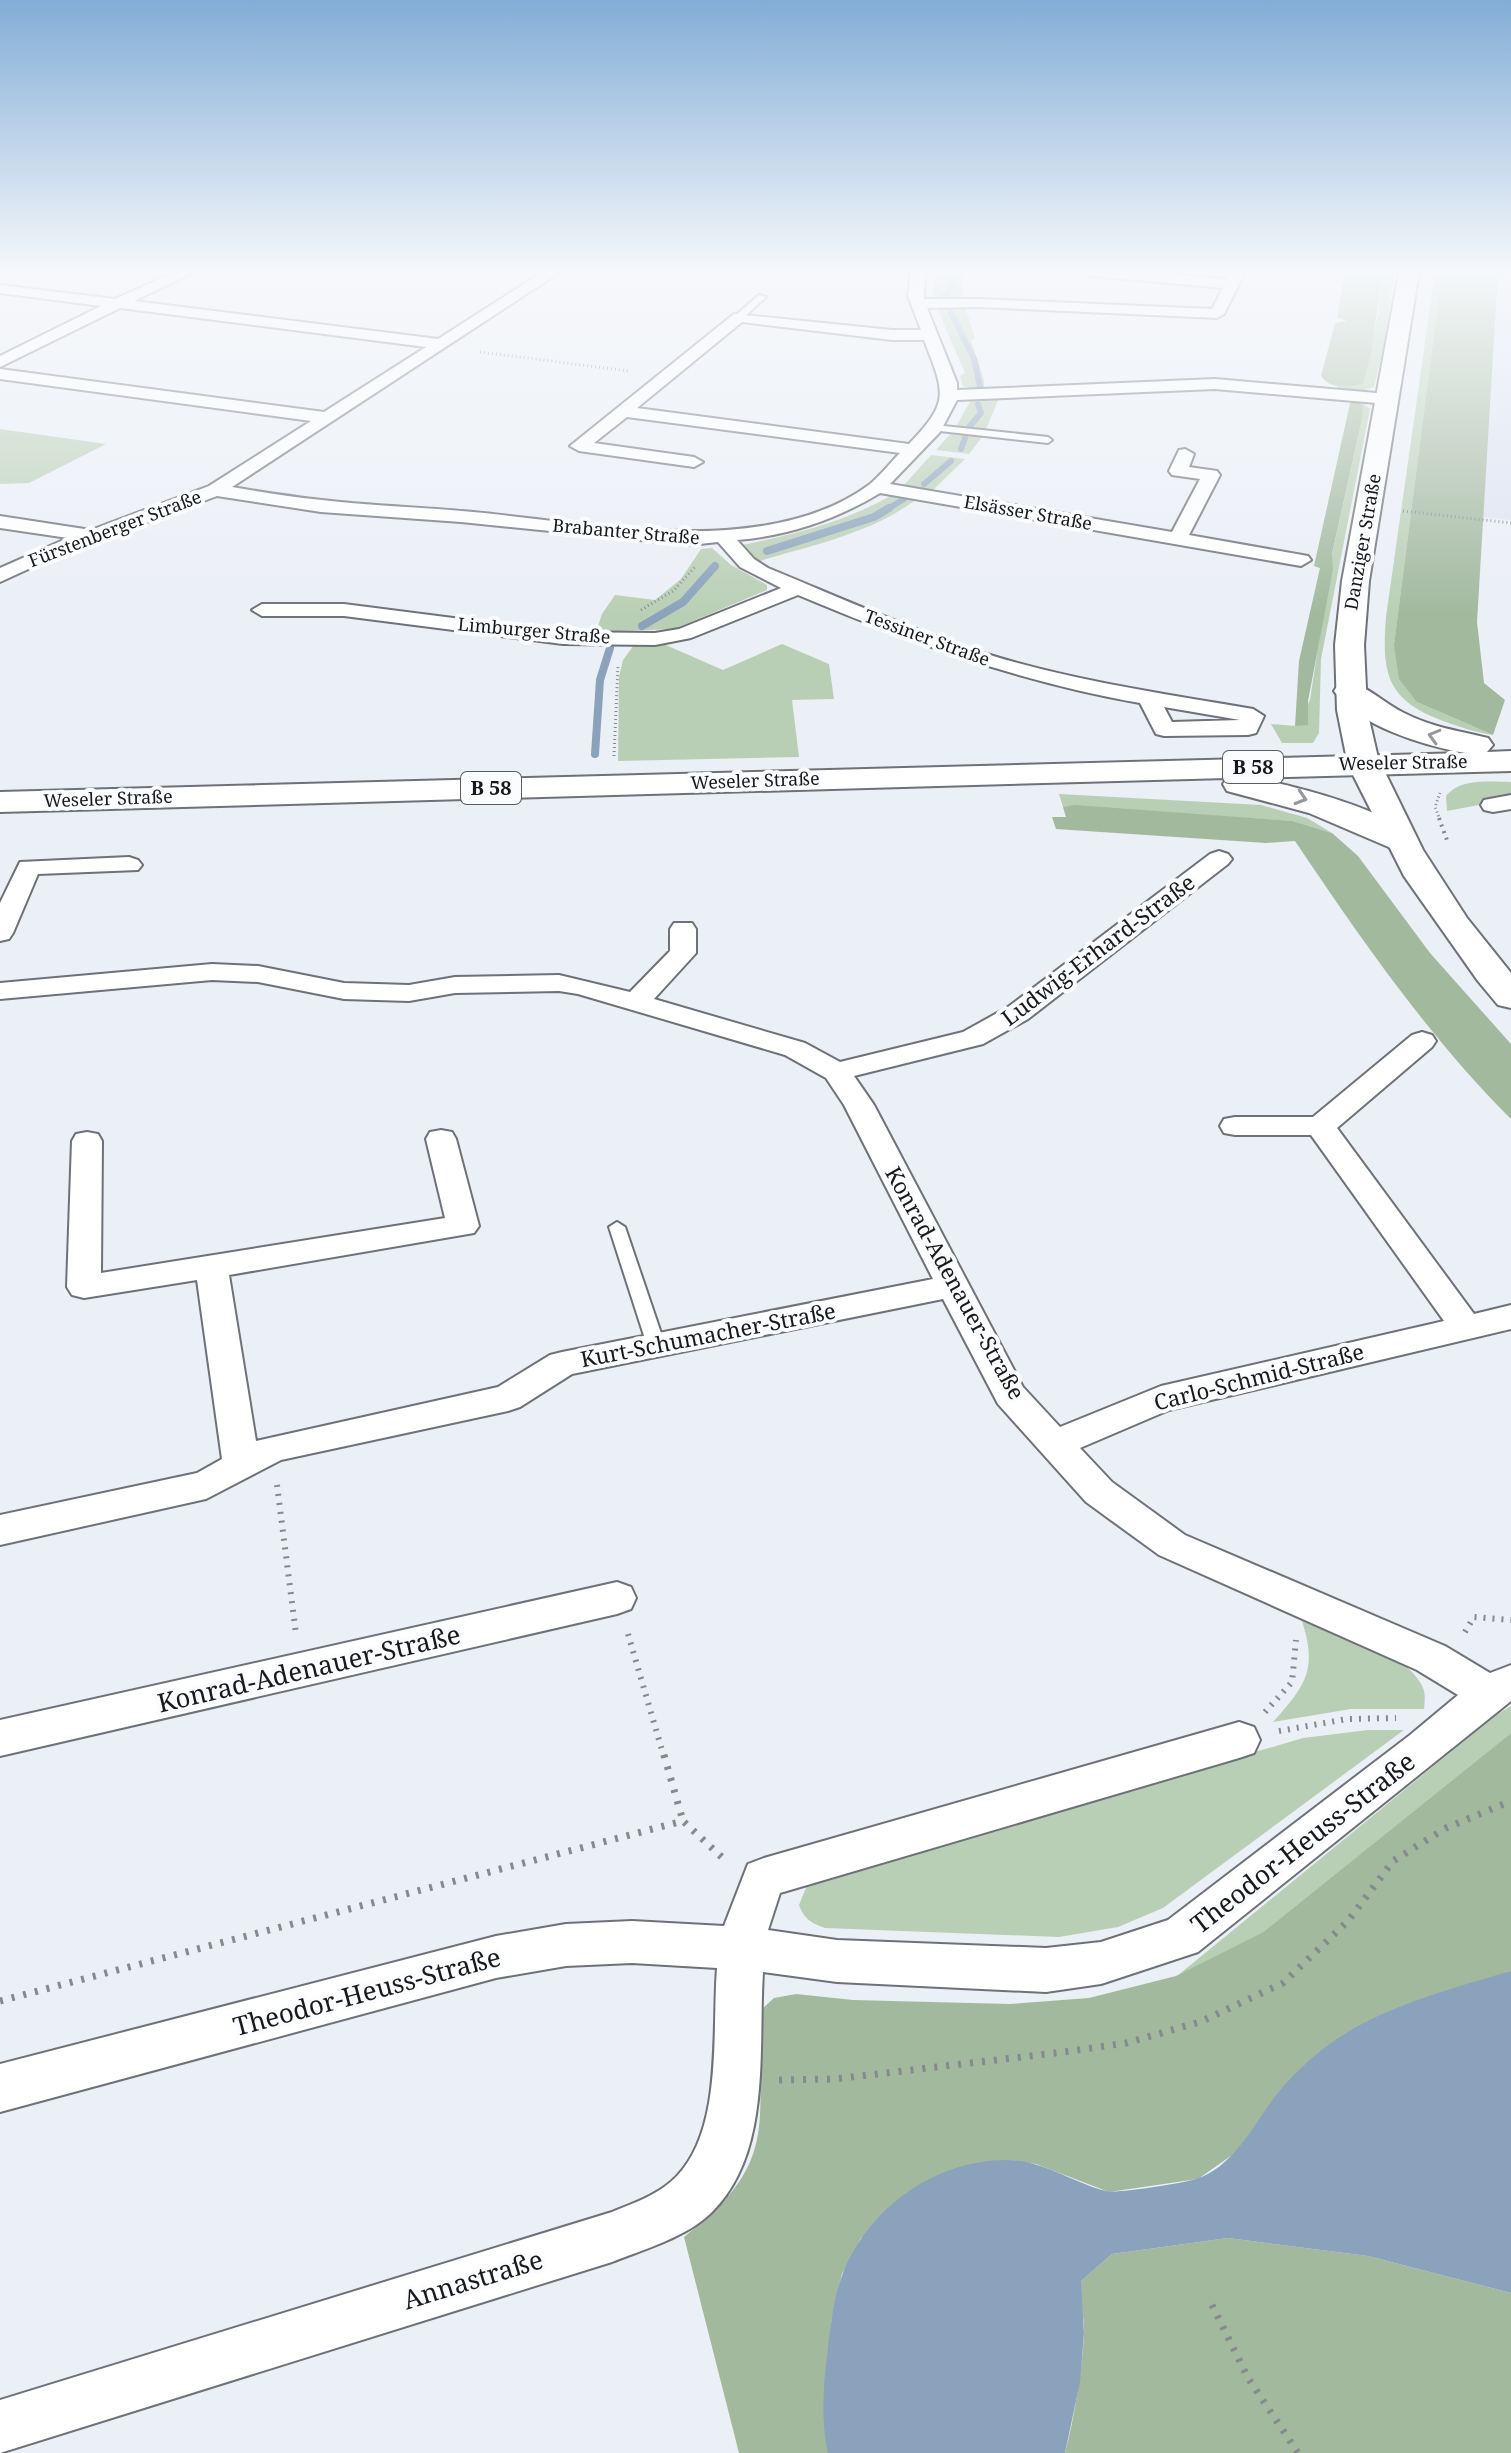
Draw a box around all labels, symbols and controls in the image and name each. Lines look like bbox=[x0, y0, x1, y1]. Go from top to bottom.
street label: Danziger Straße bbox=[1338, 472, 1386, 612]
street label: Fürstenberger Straße bbox=[25, 484, 205, 572]
street label: Elsässer Straße bbox=[962, 489, 1094, 535]
street label: Brabanter Straße bbox=[552, 513, 701, 549]
street label: Tessiner Straße bbox=[861, 603, 993, 671]
street label: Limburger Straße bbox=[457, 611, 611, 649]
one-way arrow bbox=[1428, 729, 1442, 746]
street label: Weseler Straße bbox=[1338, 749, 1468, 775]
road number: B 58 bbox=[1223, 751, 1283, 783]
street label: Weseler Straße bbox=[690, 766, 820, 794]
road number: B 58 bbox=[461, 772, 521, 804]
street label: Weseler Straße bbox=[43, 784, 173, 812]
one-way arrow bbox=[1293, 789, 1307, 805]
street label: Ludwig-Erhard-Straße bbox=[995, 867, 1200, 1032]
street label: Konrad-Adenauer-Straße bbox=[879, 1161, 1033, 1405]
street label: Kurt-Schumacher-Straße bbox=[578, 1295, 838, 1374]
street label: Carlo-Schmid-Straße bbox=[1151, 1335, 1367, 1417]
street label: Konrad-Adenauer-Straße bbox=[154, 1616, 464, 1720]
street label: Theodor-Heuss-Straße bbox=[1183, 1743, 1422, 1941]
street label: Theodor-Heuss-Straße bbox=[229, 1938, 504, 2044]
street label: Annastraße bbox=[398, 2241, 547, 2317]

